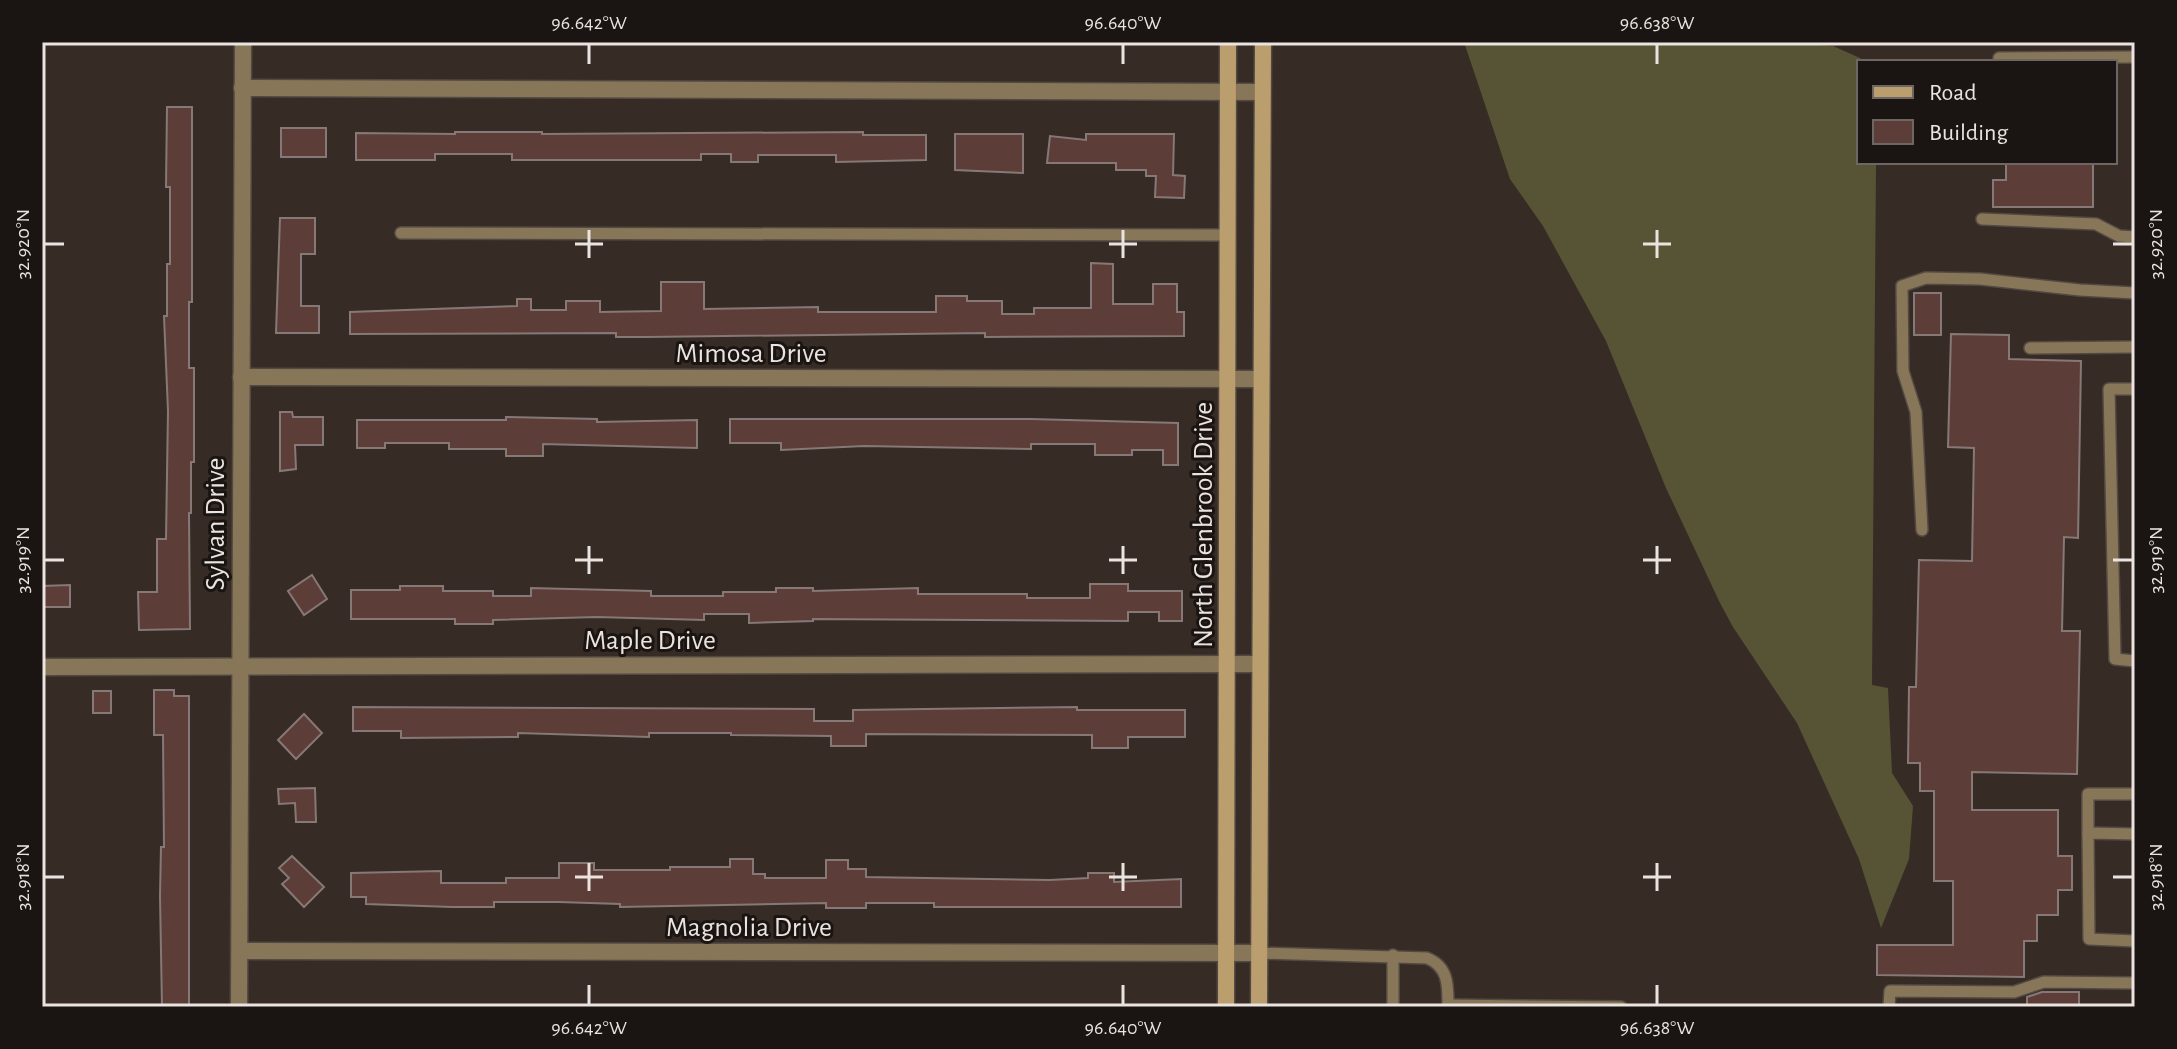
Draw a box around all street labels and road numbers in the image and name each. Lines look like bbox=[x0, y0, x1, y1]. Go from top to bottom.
street label: Mimosa Drive bbox=[675, 340, 827, 368]
street label: North Glenbrook Drive bbox=[1190, 402, 1218, 648]
street label: Sylvan Drive bbox=[202, 458, 230, 590]
street label: Maple Drive bbox=[584, 627, 716, 655]
street label: Magnolia Drive bbox=[666, 914, 832, 942]

